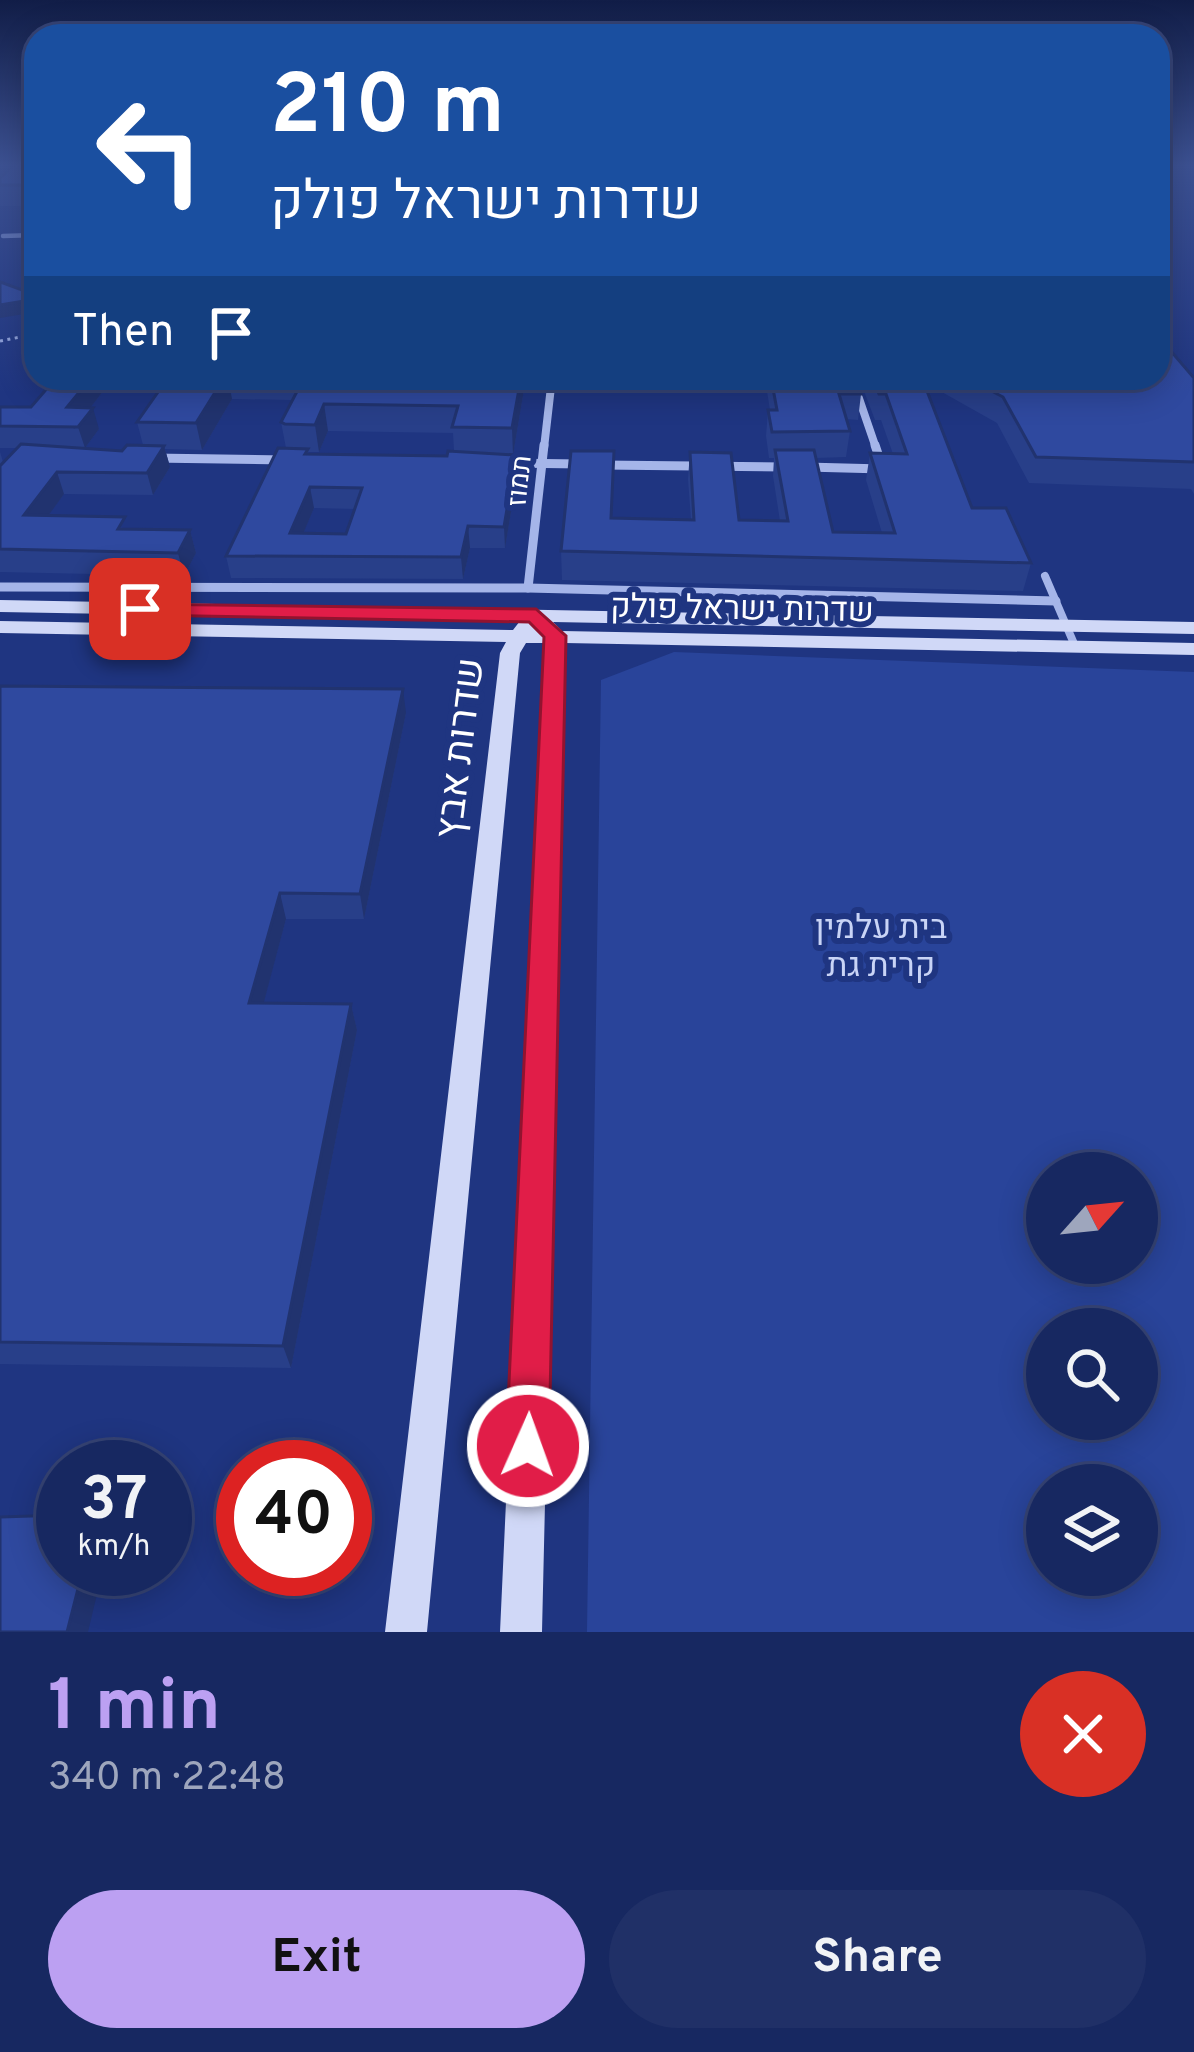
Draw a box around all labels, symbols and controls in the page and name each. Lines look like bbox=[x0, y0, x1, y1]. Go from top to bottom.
text: 210 m bbox=[270, 57, 505, 163]
icon: left bbox=[72, 72, 228, 228]
text: שדרות ישראל פולק bbox=[270, 170, 702, 239]
icon: arrive bbox=[198, 300, 264, 366]
text: Then bbox=[72, 305, 174, 362]
street label: תמוז bbox=[501, 454, 541, 509]
pin bbox=[89, 558, 191, 660]
icon: arrive bbox=[107, 576, 173, 642]
street label: שדרות ישראל פולק bbox=[610, 588, 874, 634]
street label: שדרות אבץ bbox=[427, 655, 498, 842]
park label: בית עלמין קרית גת bbox=[815, 909, 947, 989]
north arrow bbox=[1026, 1152, 1158, 1284]
map controls bbox=[1026, 1152, 1158, 1596]
button: search bbox=[1026, 1308, 1158, 1440]
position arrow bbox=[465, 1383, 591, 1509]
speed limit sign: 40 bbox=[216, 1440, 372, 1596]
button: layers bbox=[1026, 1464, 1158, 1596]
text: 37 bbox=[80, 1465, 148, 1541]
text: km/h bbox=[78, 1529, 150, 1566]
text: 1 min bbox=[48, 1664, 221, 1756]
button: close bbox=[1020, 1671, 1146, 1797]
text: 340 m · 22:48 bbox=[48, 1755, 286, 1804]
button: Exit bbox=[48, 1890, 585, 2028]
button: Share bbox=[609, 1890, 1146, 2028]

